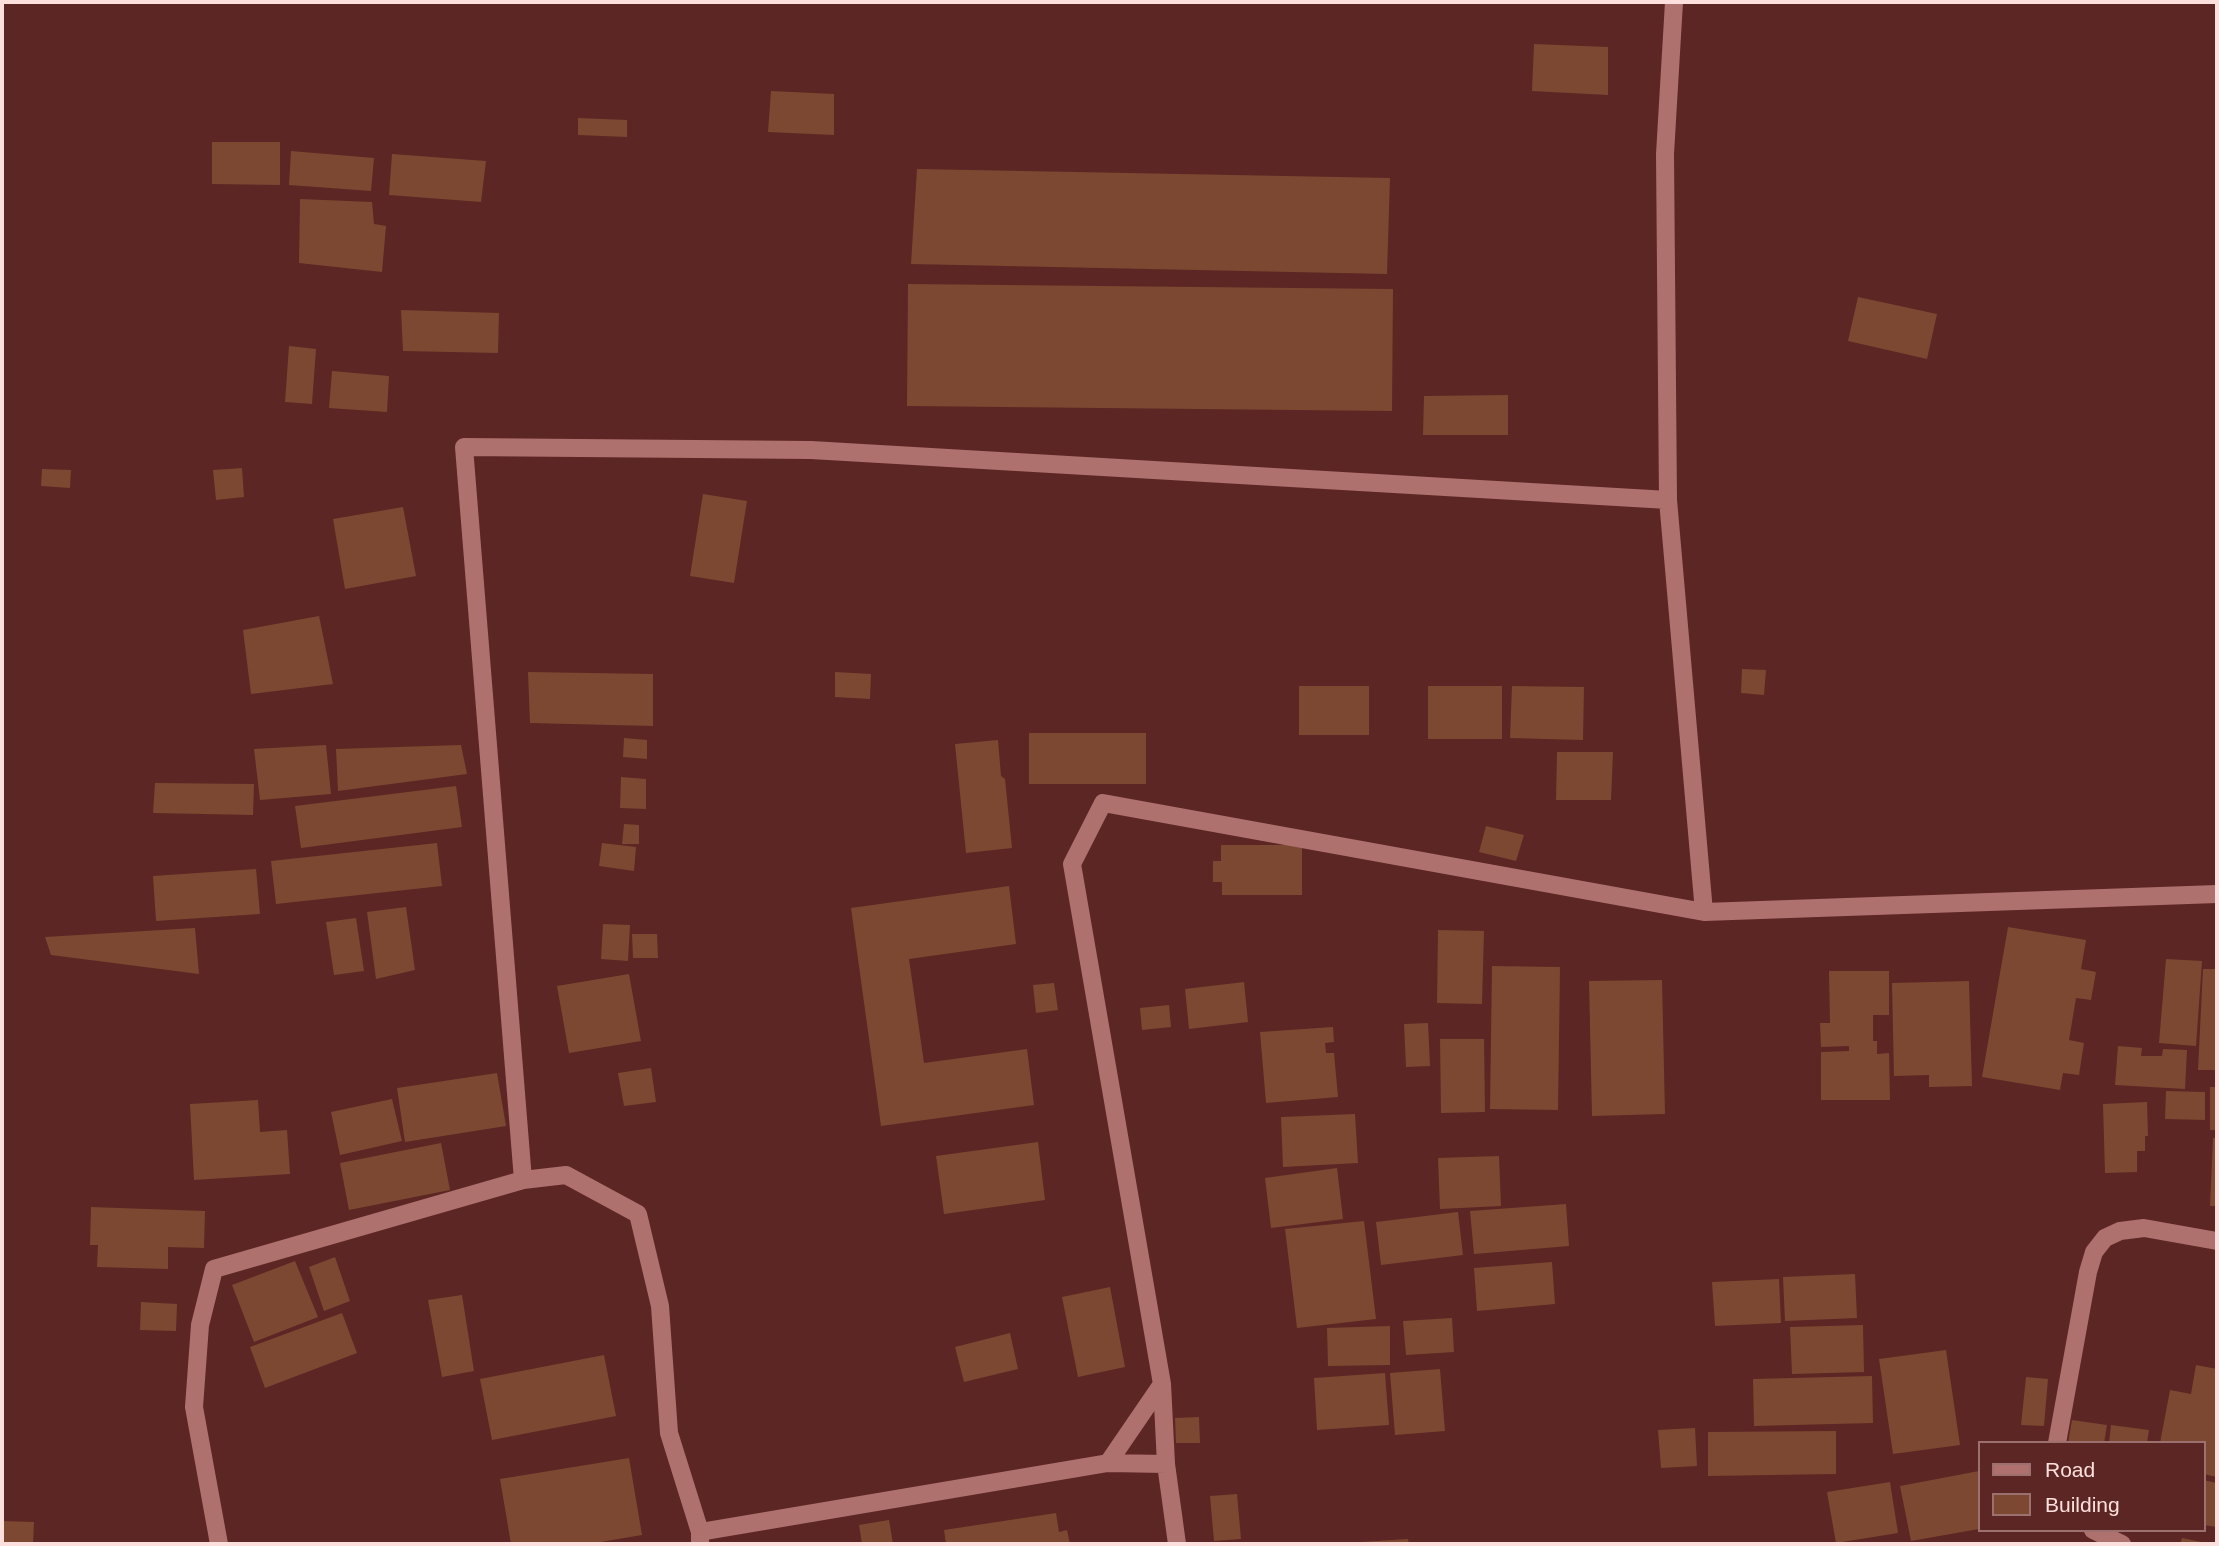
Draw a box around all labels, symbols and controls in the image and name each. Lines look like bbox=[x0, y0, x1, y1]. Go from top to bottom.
legend bbox=[1978, 1441, 2205, 1532]
text: Road bbox=[2045, 1458, 2095, 1481]
text: Building bbox=[2045, 1493, 2120, 1516]

